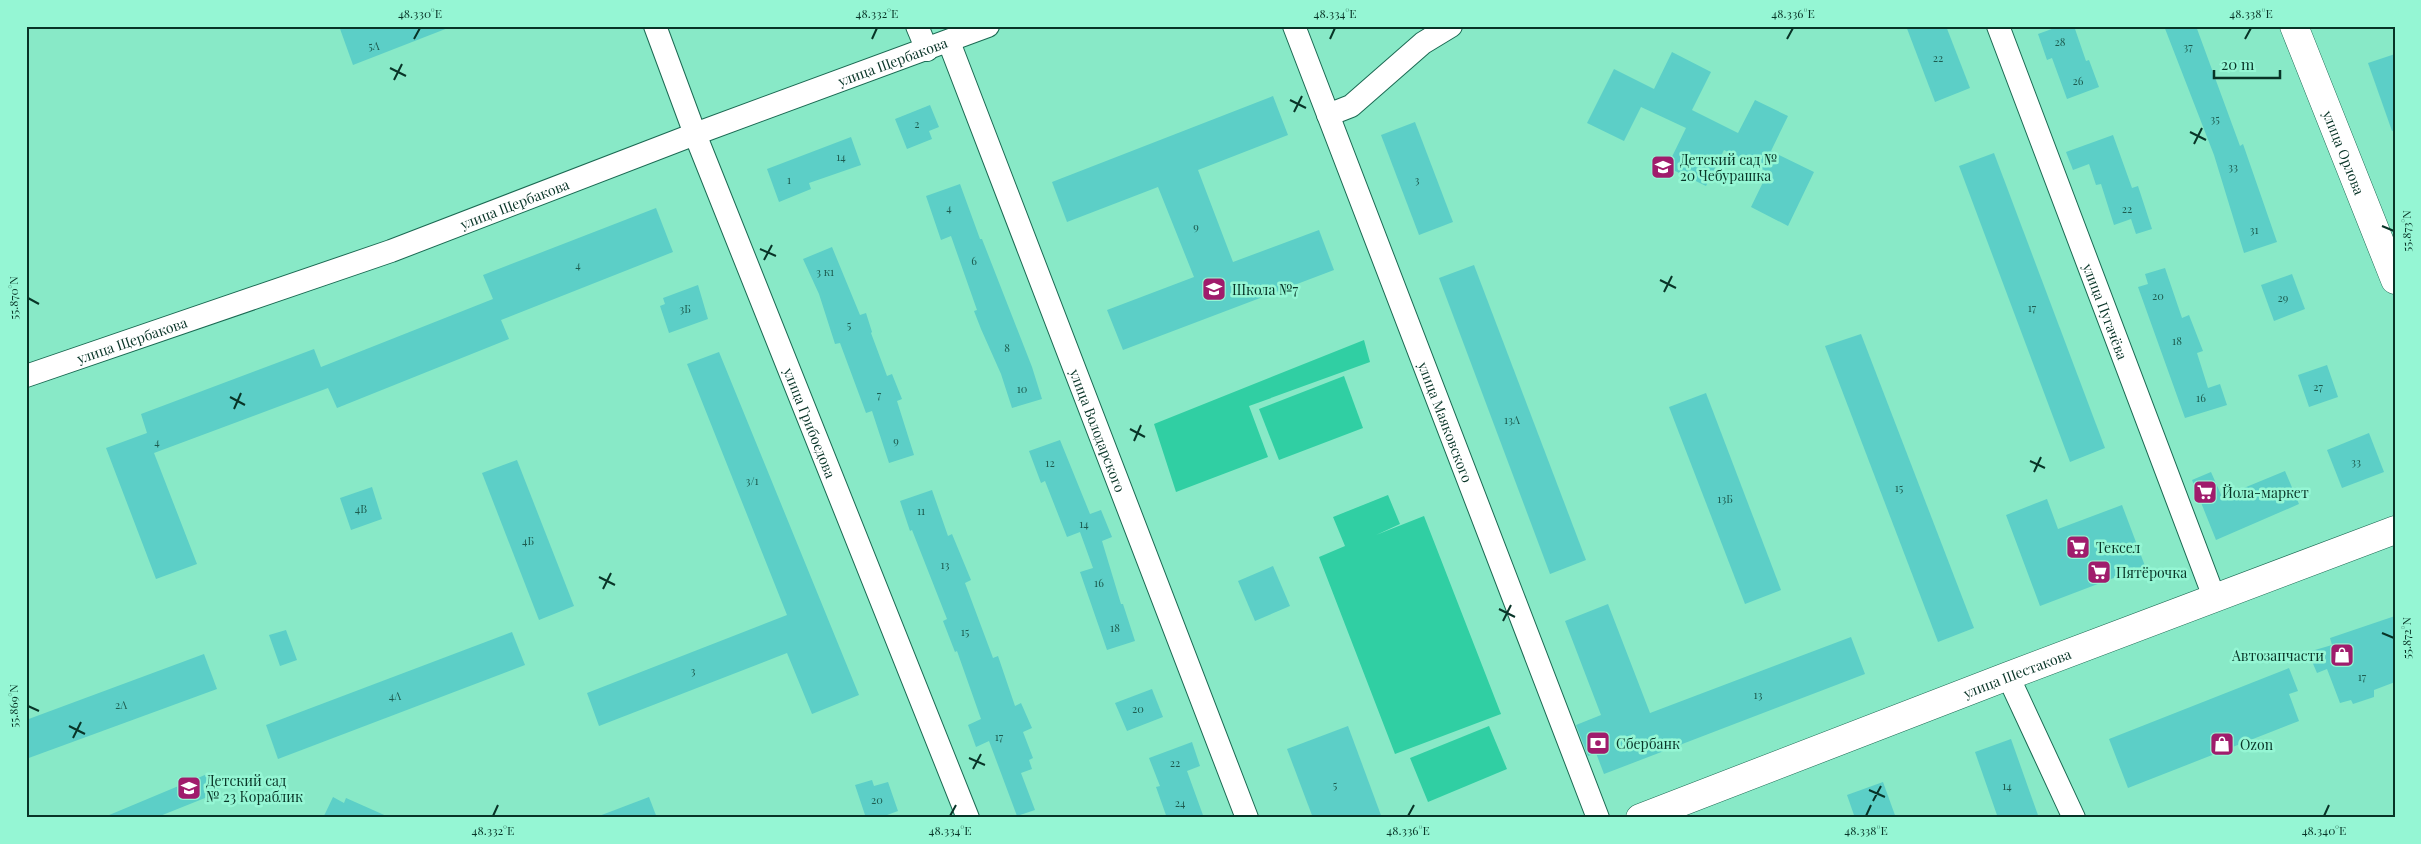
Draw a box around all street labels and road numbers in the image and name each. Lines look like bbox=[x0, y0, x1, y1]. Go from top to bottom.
street label: улица Щербакова bbox=[834, 32, 950, 90]
street label: улица Орлова bbox=[2319, 107, 2370, 197]
street label: улица Щербакова bbox=[456, 174, 572, 233]
street label: улица Пугачёва bbox=[2079, 260, 2133, 362]
street label: улица Щербакова bbox=[73, 312, 190, 368]
street label: улица Маяковского bbox=[1414, 358, 1478, 485]
street label: улица Грибоедова bbox=[779, 364, 841, 481]
street label: улица Володарского bbox=[1066, 365, 1131, 495]
street label: улица Шестакова bbox=[1959, 644, 2074, 702]

